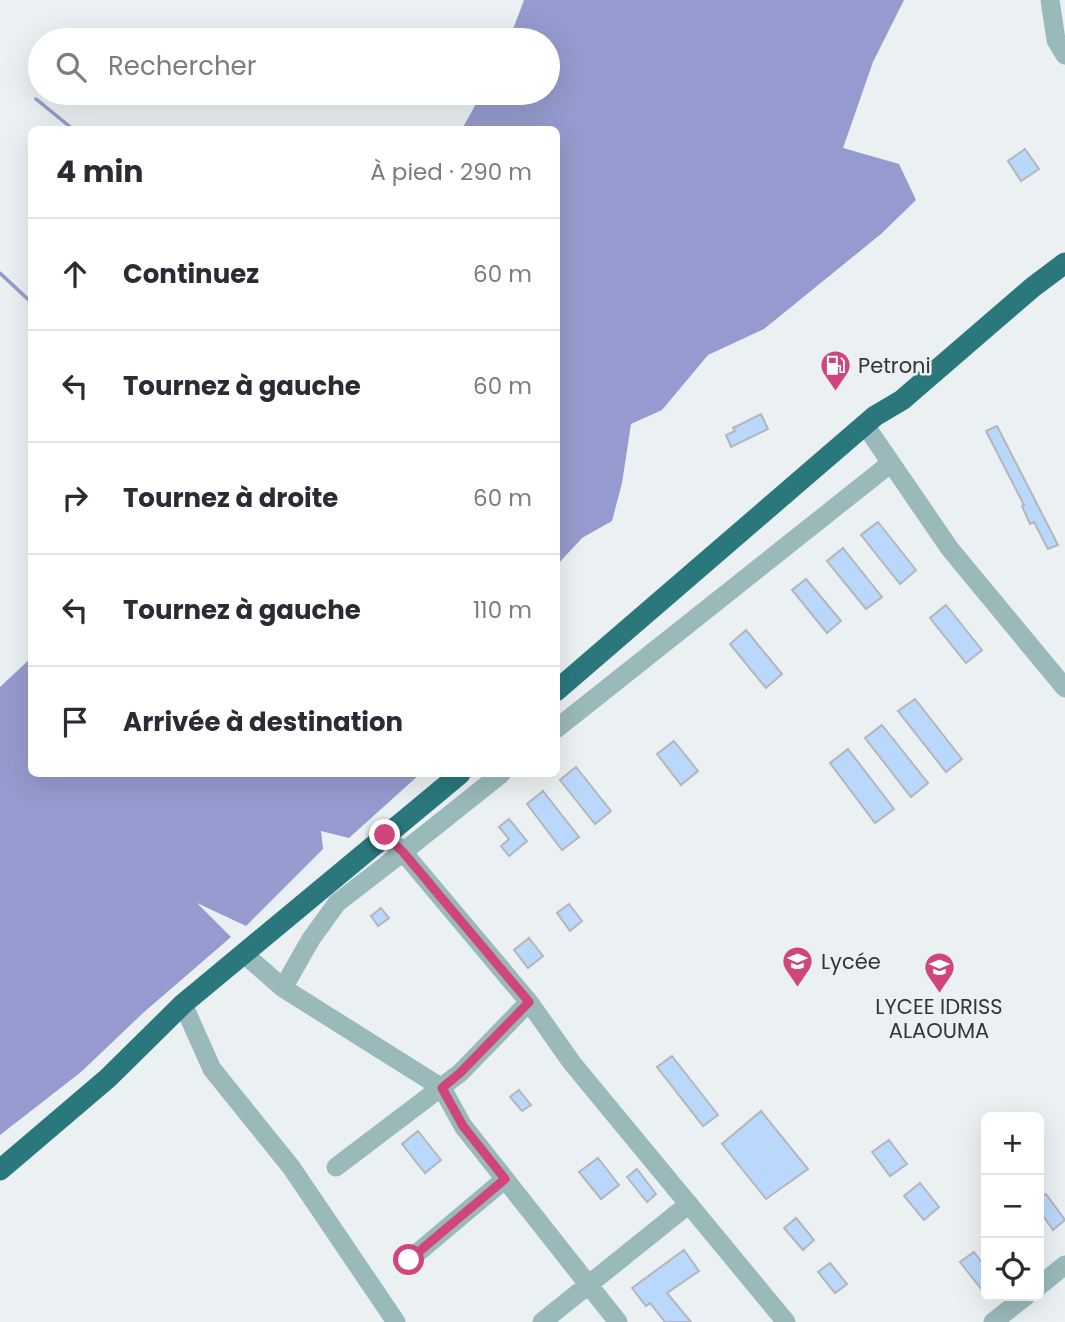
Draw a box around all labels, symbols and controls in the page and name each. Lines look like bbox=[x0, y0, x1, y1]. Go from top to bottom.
search box bbox=[28, 28, 560, 105]
icon: search bbox=[52, 48, 90, 86]
text: Rechercher bbox=[108, 48, 256, 84]
text: 4 min bbox=[56, 150, 144, 193]
text: À pied · 290 m bbox=[370, 156, 532, 188]
icon: ahead bbox=[56, 255, 94, 293]
text: Continuez bbox=[123, 256, 259, 292]
text: 60 m bbox=[473, 258, 532, 290]
fuel station icon: Petroni bbox=[818, 349, 852, 393]
place label: Petroni bbox=[858, 351, 931, 380]
icon: left bbox=[56, 367, 94, 405]
text: Tournez à gauche bbox=[123, 368, 361, 404]
text: 60 m bbox=[473, 370, 532, 402]
icon: right bbox=[56, 479, 94, 517]
text: Tournez à droite bbox=[123, 480, 338, 516]
text: 60 m bbox=[473, 482, 532, 514]
icon: left bbox=[56, 591, 94, 629]
text: Tournez à gauche bbox=[123, 592, 361, 628]
text: 110 m bbox=[473, 594, 532, 626]
icon: arrive bbox=[56, 703, 94, 741]
text: Arrivée à destination bbox=[123, 704, 403, 740]
route end bbox=[369, 819, 400, 850]
school or university icon: Lycée bbox=[781, 945, 815, 989]
place label: Lycée bbox=[821, 947, 881, 976]
school or university icon: LYCEE IDRISS ALAOUMA bbox=[922, 950, 956, 994]
place label: LYCEE IDRISS ALAOUMA bbox=[875, 992, 1003, 1045]
map controls bbox=[981, 1112, 1044, 1301]
button: + bbox=[981, 1112, 1044, 1175]
button: − bbox=[981, 1175, 1044, 1238]
button: locate bbox=[981, 1238, 1044, 1301]
route start bbox=[393, 1244, 424, 1275]

